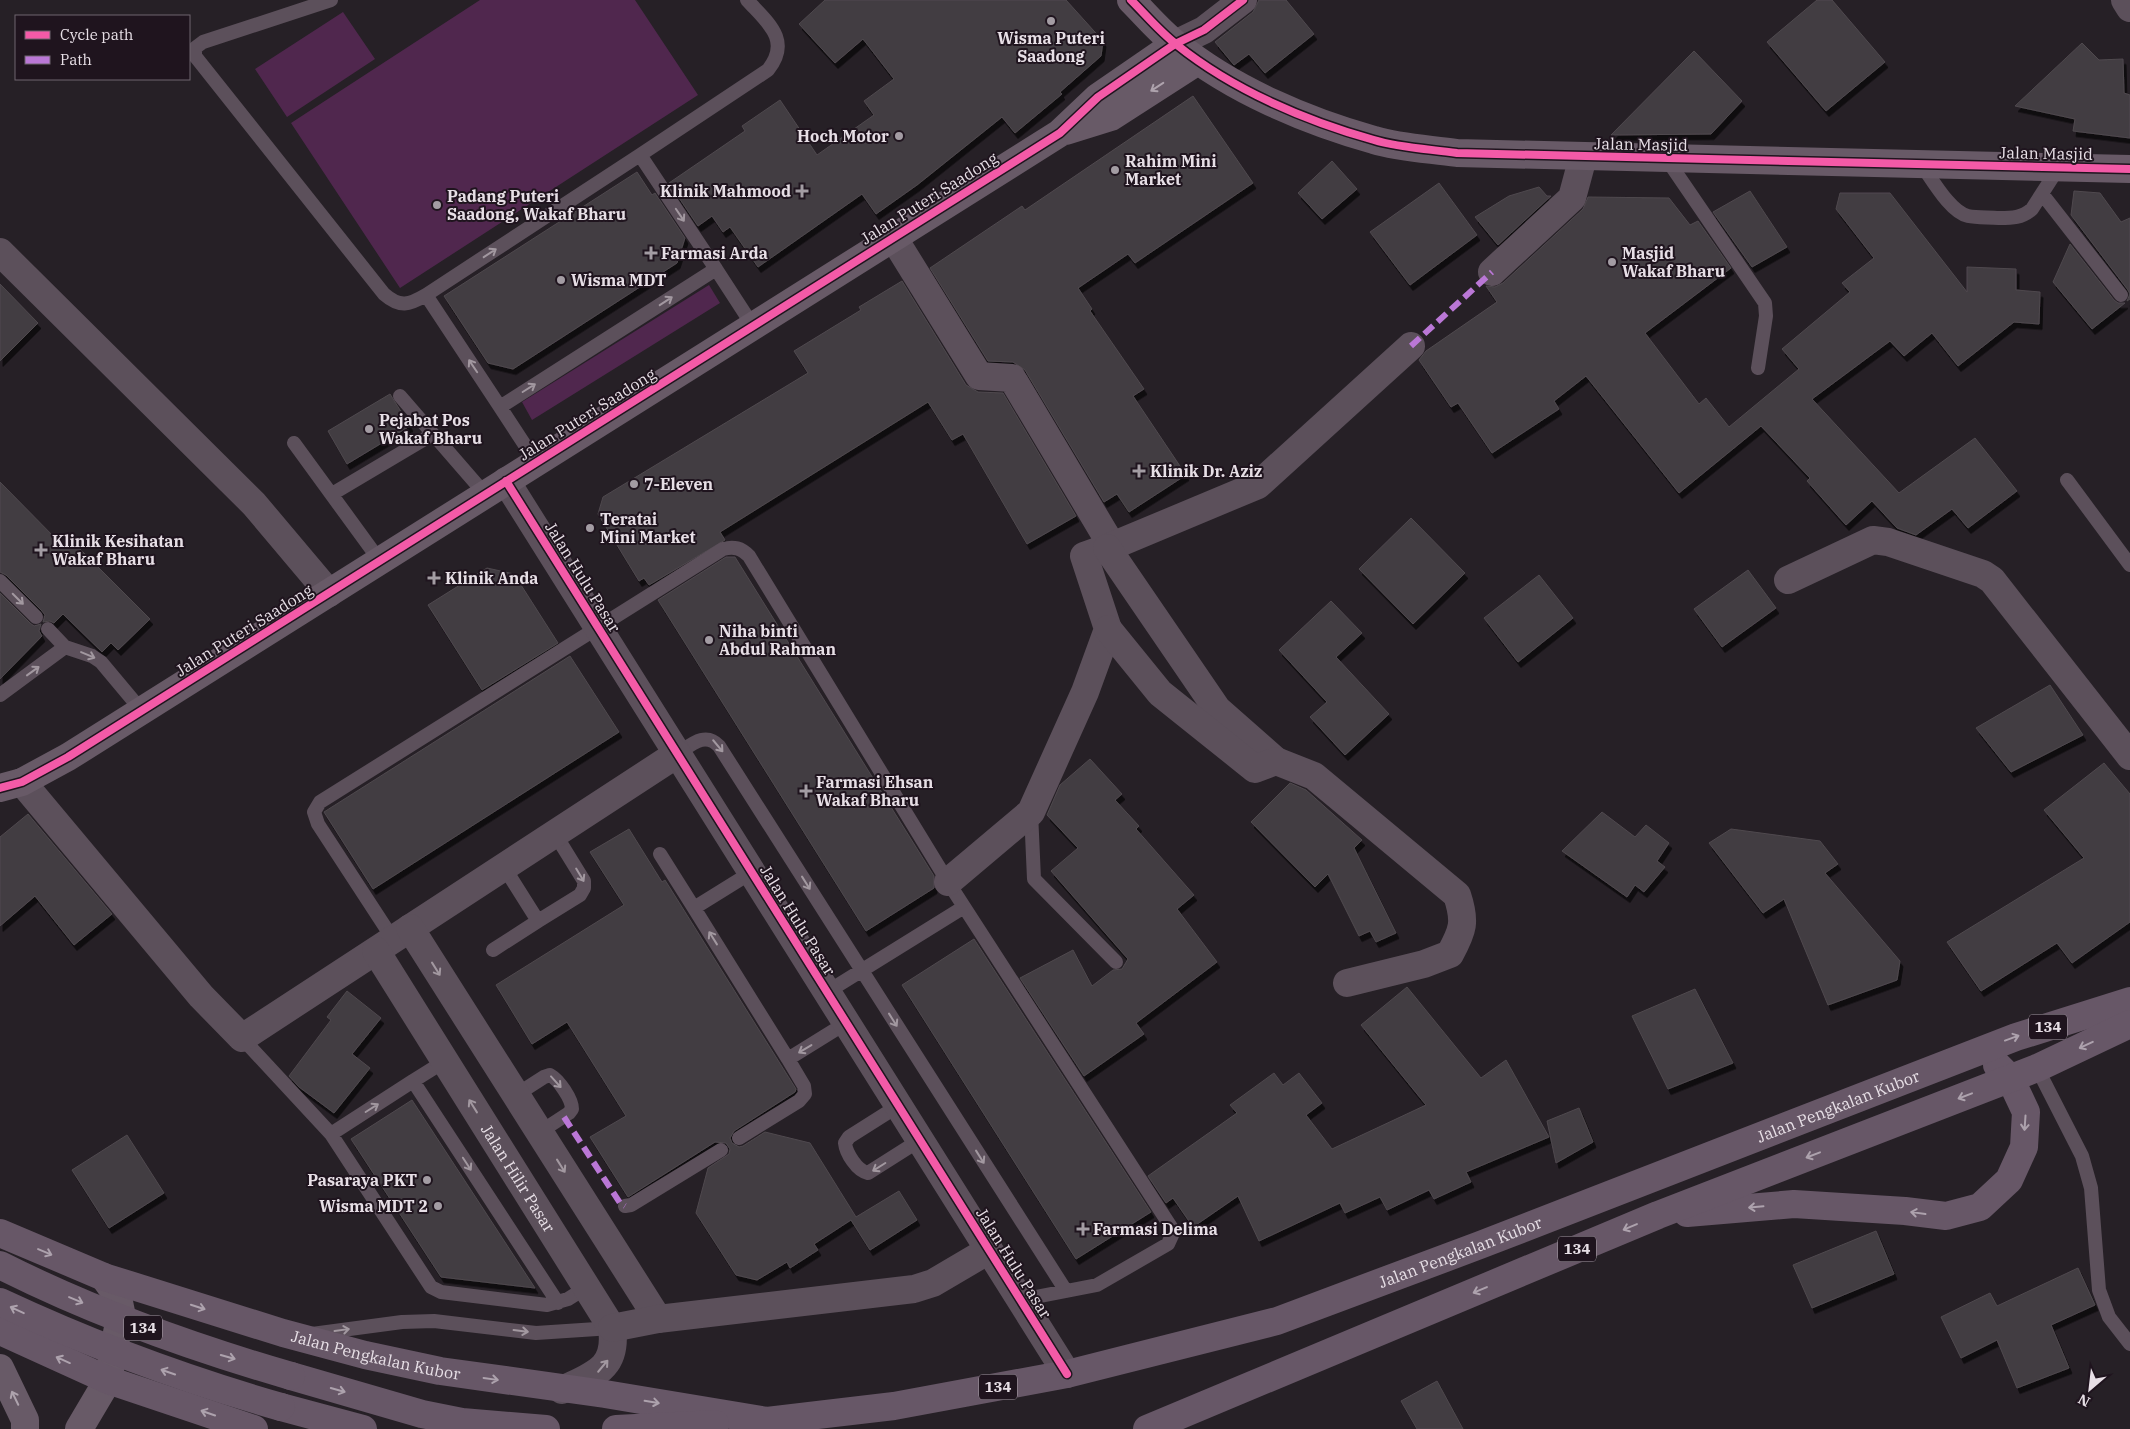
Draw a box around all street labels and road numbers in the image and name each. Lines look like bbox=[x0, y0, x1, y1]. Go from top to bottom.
street label: Jalan Masjid bbox=[1594, 133, 1688, 155]
street label: Jalan Masjid bbox=[1999, 142, 2093, 164]
street label: Jalan Puteri Saadong bbox=[857, 148, 1002, 248]
street label: Jalan Puteri Saadong bbox=[515, 364, 660, 464]
street label: Jalan Hulu Pasar bbox=[541, 518, 625, 636]
street label: Jalan Puteri Saadong bbox=[172, 580, 317, 680]
street label: Jalan Hulu Pasar bbox=[756, 861, 840, 979]
road number: 134 bbox=[2029, 1014, 2067, 1040]
street label: Jalan Pengkalan Kubor bbox=[1754, 1065, 1922, 1147]
street label: Jalan Hilir Pasar bbox=[477, 1120, 560, 1236]
street label: Jalan Hulu Pasar bbox=[972, 1204, 1056, 1322]
street label: Jalan Pengkalan Kubor bbox=[1376, 1212, 1545, 1292]
road number: 134 bbox=[1558, 1236, 1596, 1262]
road number: 134 bbox=[124, 1316, 162, 1340]
street label: Jalan Pengkalan Kubor bbox=[289, 1326, 462, 1384]
road number: 134 bbox=[979, 1374, 1017, 1400]

